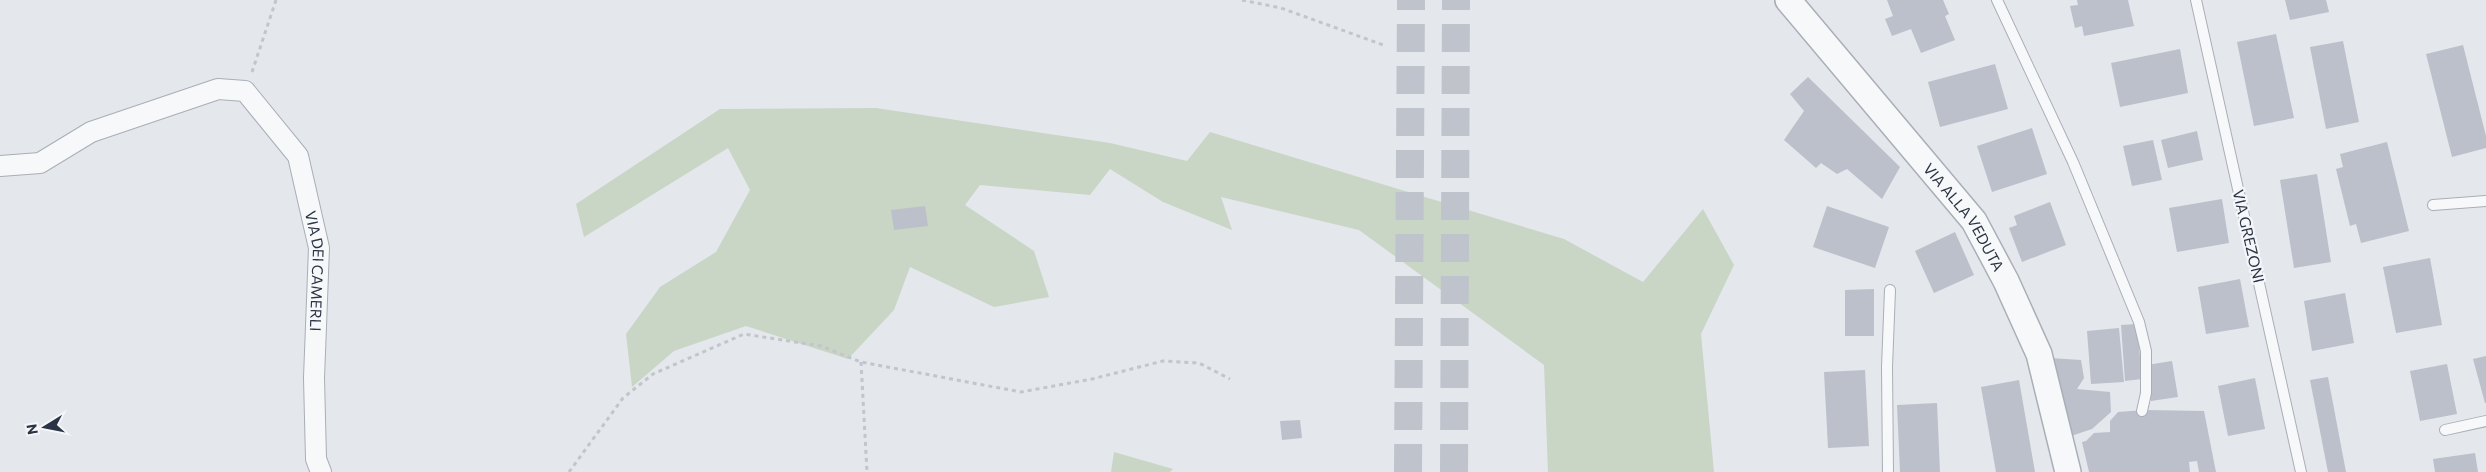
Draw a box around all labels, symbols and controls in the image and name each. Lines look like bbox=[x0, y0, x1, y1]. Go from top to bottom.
street label: VIA ALLA VEDUTA bbox=[1920, 159, 2008, 274]
street label: VIA GREZONI bbox=[2230, 188, 2268, 284]
street label: VIA DEI CAMERLI bbox=[302, 209, 328, 332]
north arrow bbox=[20, 402, 70, 452]
text: N bbox=[22, 423, 41, 436]

